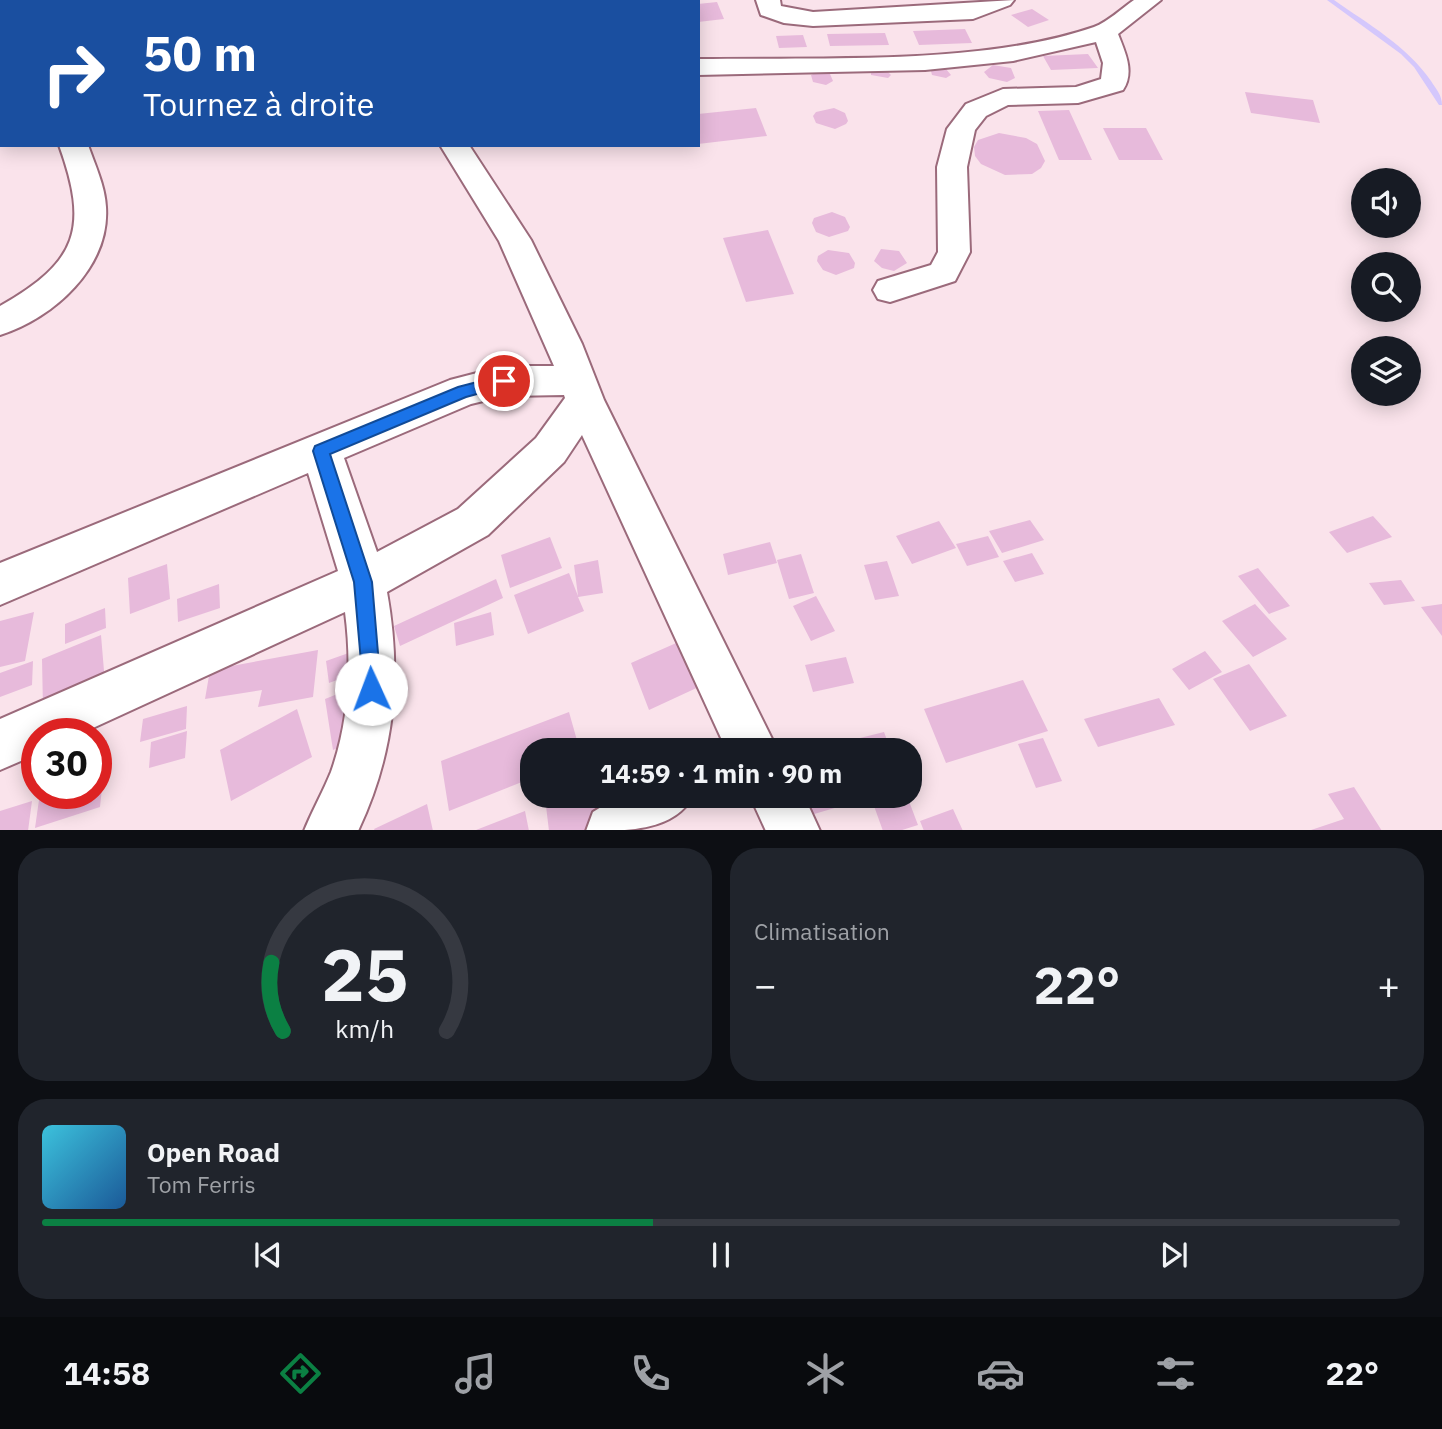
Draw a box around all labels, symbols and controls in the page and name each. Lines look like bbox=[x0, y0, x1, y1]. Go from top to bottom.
text: 50 m bbox=[143, 21, 257, 84]
icon: right bbox=[28, 28, 119, 119]
text: Tournez à droite bbox=[143, 83, 374, 125]
map controls bbox=[1351, 168, 1421, 406]
button: sound bbox=[1351, 168, 1421, 238]
button: search bbox=[1351, 252, 1421, 322]
button: layers bbox=[1351, 336, 1421, 406]
pin bbox=[474, 351, 534, 411]
icon: arrive bbox=[485, 362, 523, 400]
position arrow bbox=[334, 652, 408, 726]
speed limit sign: 30 bbox=[21, 718, 112, 809]
text: 14:59 · 1 min · 90 m bbox=[600, 756, 842, 790]
text: Climatisation bbox=[754, 916, 890, 946]
text: 25 bbox=[321, 926, 409, 1021]
text: 22° bbox=[1034, 951, 1120, 1018]
text: − bbox=[754, 960, 777, 1009]
text: + bbox=[1377, 960, 1400, 1009]
text: km/h bbox=[336, 1011, 394, 1044]
text: Open Road bbox=[147, 1135, 280, 1169]
text: Tom Ferris bbox=[147, 1169, 256, 1199]
icon: previous bbox=[249, 1236, 287, 1274]
icon: pause bbox=[702, 1236, 740, 1274]
icon: next bbox=[1155, 1236, 1193, 1274]
icon: directions bbox=[276, 1349, 325, 1398]
icon: music bbox=[451, 1349, 500, 1398]
icon: phone bbox=[626, 1349, 675, 1398]
icon: climate bbox=[801, 1349, 850, 1398]
icon: car bbox=[976, 1349, 1025, 1398]
icon: filters bbox=[1151, 1349, 1200, 1398]
text: 14:58 bbox=[63, 1352, 150, 1394]
text: 22° bbox=[1326, 1352, 1379, 1394]

